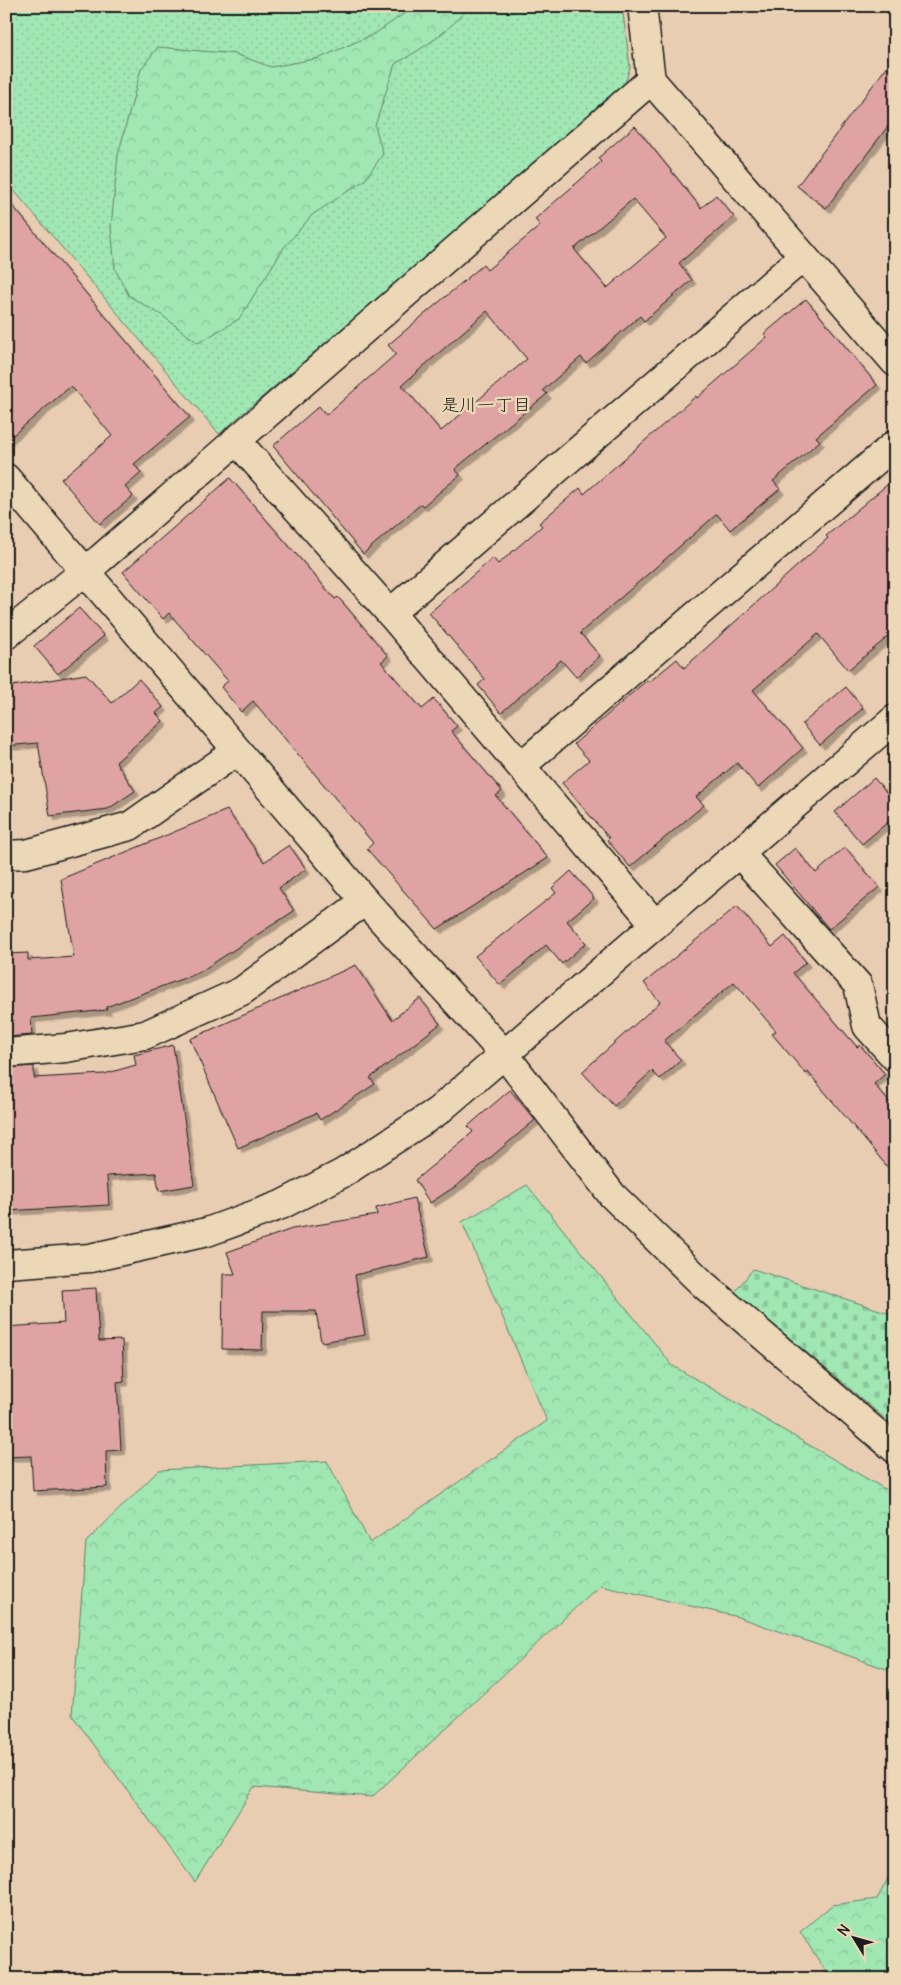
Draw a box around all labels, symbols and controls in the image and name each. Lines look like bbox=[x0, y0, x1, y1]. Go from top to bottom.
district label: 是川一丁目 bbox=[441, 393, 531, 416]
north arrow bbox=[828, 1912, 878, 1962]
text: N bbox=[834, 1921, 854, 1939]

